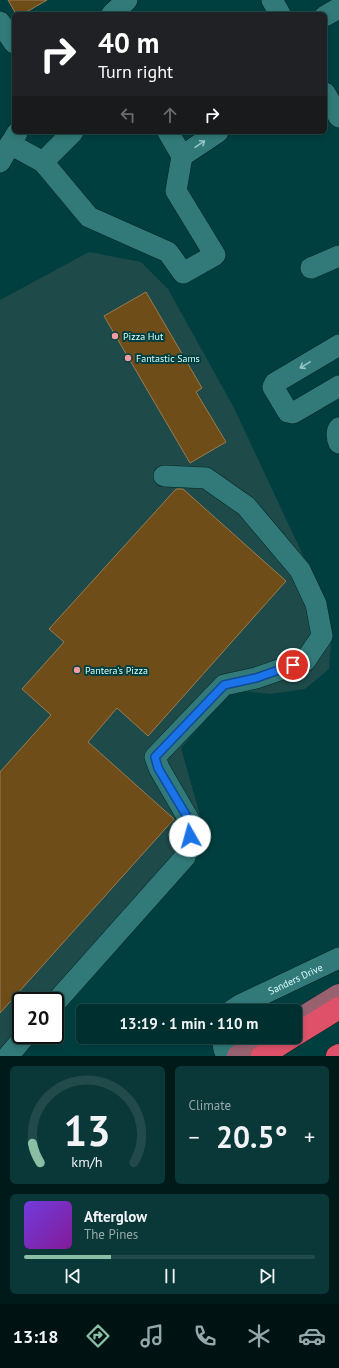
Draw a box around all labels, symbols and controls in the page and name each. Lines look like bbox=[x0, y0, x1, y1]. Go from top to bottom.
text: 40 m bbox=[98, 24, 159, 61]
icon: right bbox=[32, 28, 84, 80]
text: Turn right bbox=[98, 60, 173, 83]
icon: left bbox=[117, 104, 139, 126]
icon: ahead bbox=[159, 104, 181, 126]
icon: right bbox=[201, 104, 223, 126]
one-way arrow bbox=[194, 140, 205, 148]
place label: Pizza Hut bbox=[123, 330, 164, 343]
marker: Pizza Hut bbox=[110, 331, 120, 341]
place label: Fantastic Sams bbox=[136, 352, 200, 365]
marker: Fantastic Sams bbox=[123, 353, 133, 363]
one-way arrow bbox=[299, 361, 311, 369]
pin bbox=[276, 648, 310, 682]
icon: arrive bbox=[282, 654, 304, 676]
place label: Pantera's Pizza bbox=[85, 664, 148, 677]
marker: Pantera's Pizza bbox=[72, 665, 82, 675]
position arrow bbox=[169, 815, 211, 857]
street label: Sanders Drive bbox=[266, 960, 325, 997]
speed limit sign: 20 bbox=[12, 992, 64, 1044]
text: 13:19 · 1 min · 110 m bbox=[120, 1014, 258, 1033]
text: Climate bbox=[189, 1097, 231, 1114]
text: 13 bbox=[64, 1104, 111, 1157]
text: 20.5° bbox=[216, 1117, 288, 1156]
text: − bbox=[189, 1123, 200, 1151]
text: + bbox=[304, 1123, 315, 1151]
text: km/h bbox=[72, 1152, 103, 1171]
text: Afterglow bbox=[84, 1207, 147, 1226]
text: The Pines bbox=[84, 1226, 138, 1243]
icon: previous bbox=[62, 1265, 84, 1287]
icon: pause bbox=[159, 1265, 181, 1287]
icon: next bbox=[256, 1265, 278, 1287]
icon: directions bbox=[84, 1322, 112, 1350]
icon: music bbox=[138, 1322, 166, 1350]
icon: phone bbox=[191, 1322, 219, 1350]
icon: climate bbox=[245, 1322, 273, 1350]
icon: car bbox=[298, 1322, 326, 1350]
text: 13:18 bbox=[13, 1325, 58, 1348]

